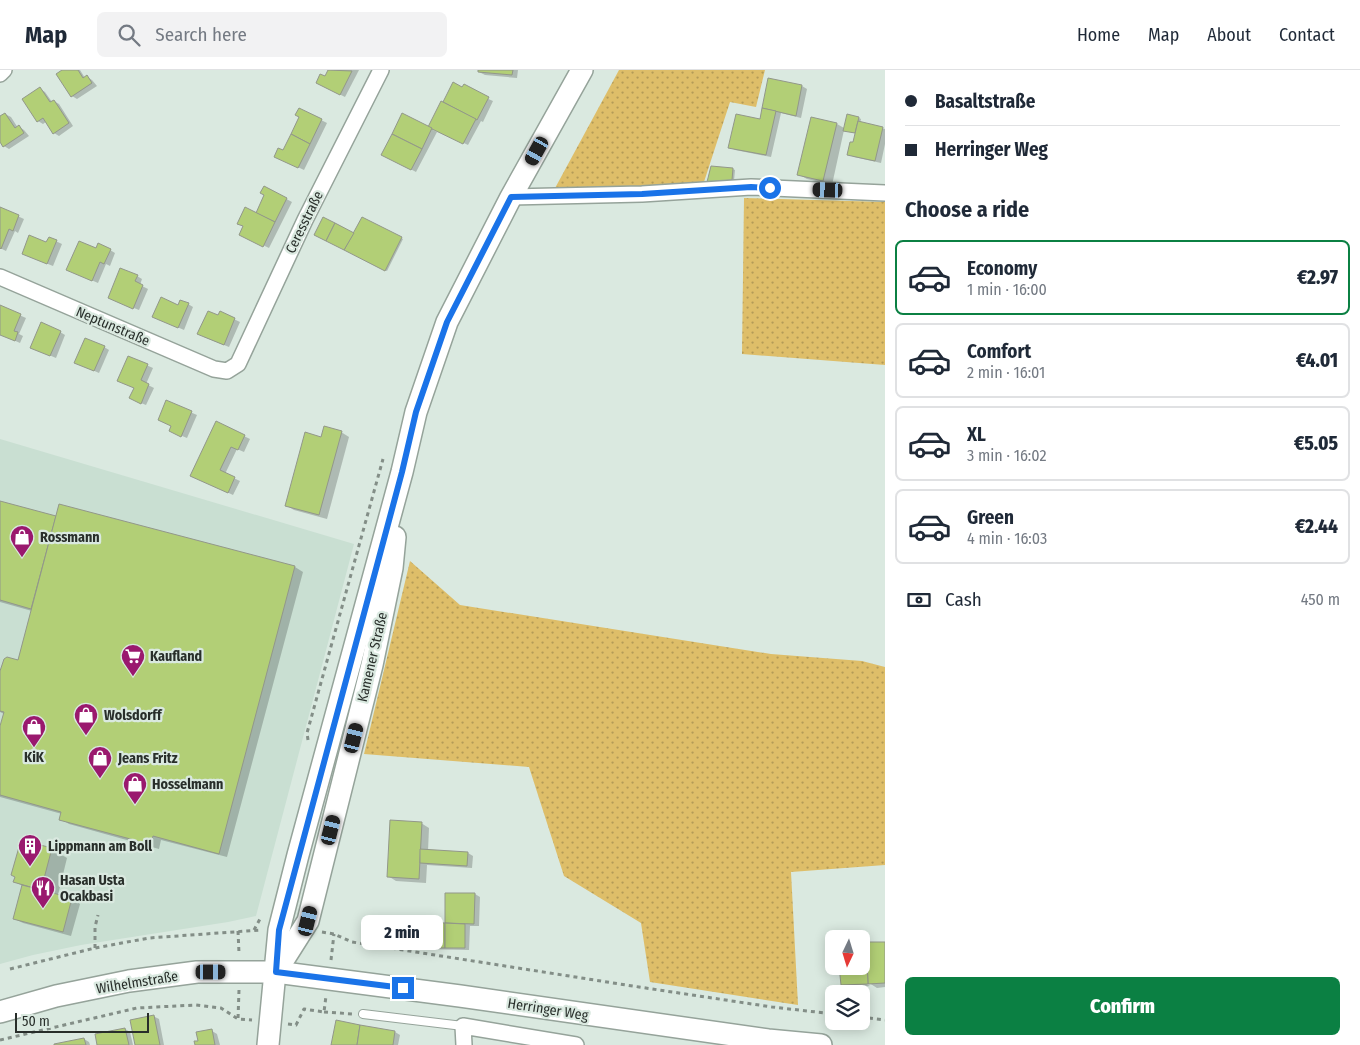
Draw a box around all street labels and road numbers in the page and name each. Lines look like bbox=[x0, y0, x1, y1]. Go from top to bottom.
street label: Ceresstraße bbox=[282, 188, 327, 256]
street label: Neptunstraße bbox=[73, 303, 152, 350]
street label: Kamener Straße bbox=[354, 611, 391, 704]
street label: Wilhelmstraße bbox=[95, 968, 179, 997]
street label: Herringer Weg bbox=[506, 995, 590, 1024]

